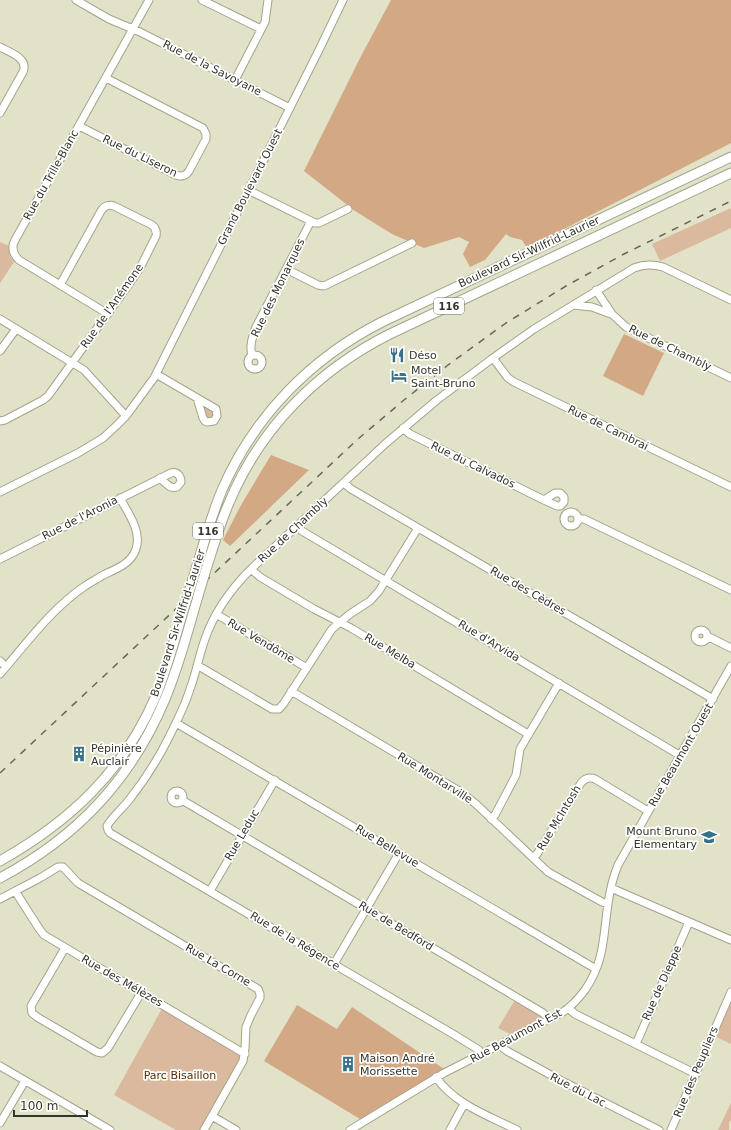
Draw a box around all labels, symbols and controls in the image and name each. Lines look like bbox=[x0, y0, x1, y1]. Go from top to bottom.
street label: Rue de la Savoyane bbox=[161, 37, 264, 99]
street label: Grand Boulevard Ouest bbox=[215, 126, 285, 247]
street label: Rue du Trille-Blanc bbox=[21, 128, 81, 222]
street label: Rue du Liseron bbox=[101, 132, 179, 180]
street label: Boulevard Sir-Wilfrid-Laurier bbox=[456, 213, 602, 291]
street label: Rue des Monarques bbox=[248, 236, 308, 339]
street label: Rue de l'Anémone bbox=[78, 261, 146, 351]
road number: 116 bbox=[434, 298, 464, 314]
street label: Rue de Chambly bbox=[627, 322, 714, 374]
restaurant icon: Déso bbox=[388, 346, 406, 364]
place label: Déso bbox=[409, 349, 437, 362]
place label: Motel Saint-Bruno bbox=[411, 364, 476, 390]
hotel icon: Motel Saint-Bruno bbox=[390, 367, 408, 385]
street label: Rue de Cambrai bbox=[566, 403, 650, 453]
street label: Rue du Calvados bbox=[429, 439, 517, 491]
street label: Rue de l'Aronia bbox=[40, 493, 120, 543]
street label: Rue de Chambly bbox=[256, 494, 331, 566]
road number: 116 bbox=[193, 523, 223, 539]
street label: Boulevard Sir-Wilfrid-Laurier bbox=[148, 547, 208, 698]
street label: Rue des Cèdres bbox=[488, 564, 569, 618]
street label: Rue Vendôme bbox=[225, 616, 297, 666]
street label: Rue d'Arvida bbox=[456, 617, 522, 665]
street label: Rue Melba bbox=[362, 631, 418, 671]
street label: Rue Beaumont Ouest bbox=[646, 700, 716, 809]
place label: Pépinière Auclair bbox=[91, 742, 142, 768]
building icon: Pépinière Auclair bbox=[70, 745, 88, 763]
street label: Rue Montarville bbox=[395, 750, 475, 806]
street label: Rue McIntosh bbox=[534, 783, 584, 853]
street label: Rue Leduc bbox=[222, 807, 262, 863]
street label: Rue Bellevue bbox=[353, 822, 421, 870]
place label: Mount Bruno Elementary bbox=[626, 825, 697, 851]
school or university icon: Mount Bruno Elementary bbox=[700, 828, 718, 846]
street label: Rue de Bedford bbox=[356, 899, 436, 953]
street label: Rue de la Régence bbox=[248, 909, 342, 973]
street label: Rue La Corne bbox=[183, 941, 253, 989]
street label: Rue de Dieppe bbox=[640, 943, 684, 1022]
street label: Rue des Mélèzes bbox=[79, 952, 165, 1010]
street label: Rue Beaumont Est bbox=[468, 1006, 565, 1066]
street label: Rue des Peupliers bbox=[671, 1024, 721, 1119]
place label: Maison André Morissette bbox=[360, 1052, 435, 1078]
building icon: Maison André Morissette bbox=[339, 1055, 357, 1073]
park label: Parc Bisaillon bbox=[144, 1069, 216, 1082]
street label: Rue du Lac bbox=[548, 1070, 608, 1110]
scale bar bbox=[14, 1092, 87, 1118]
text: 100 m bbox=[20, 1099, 58, 1113]

